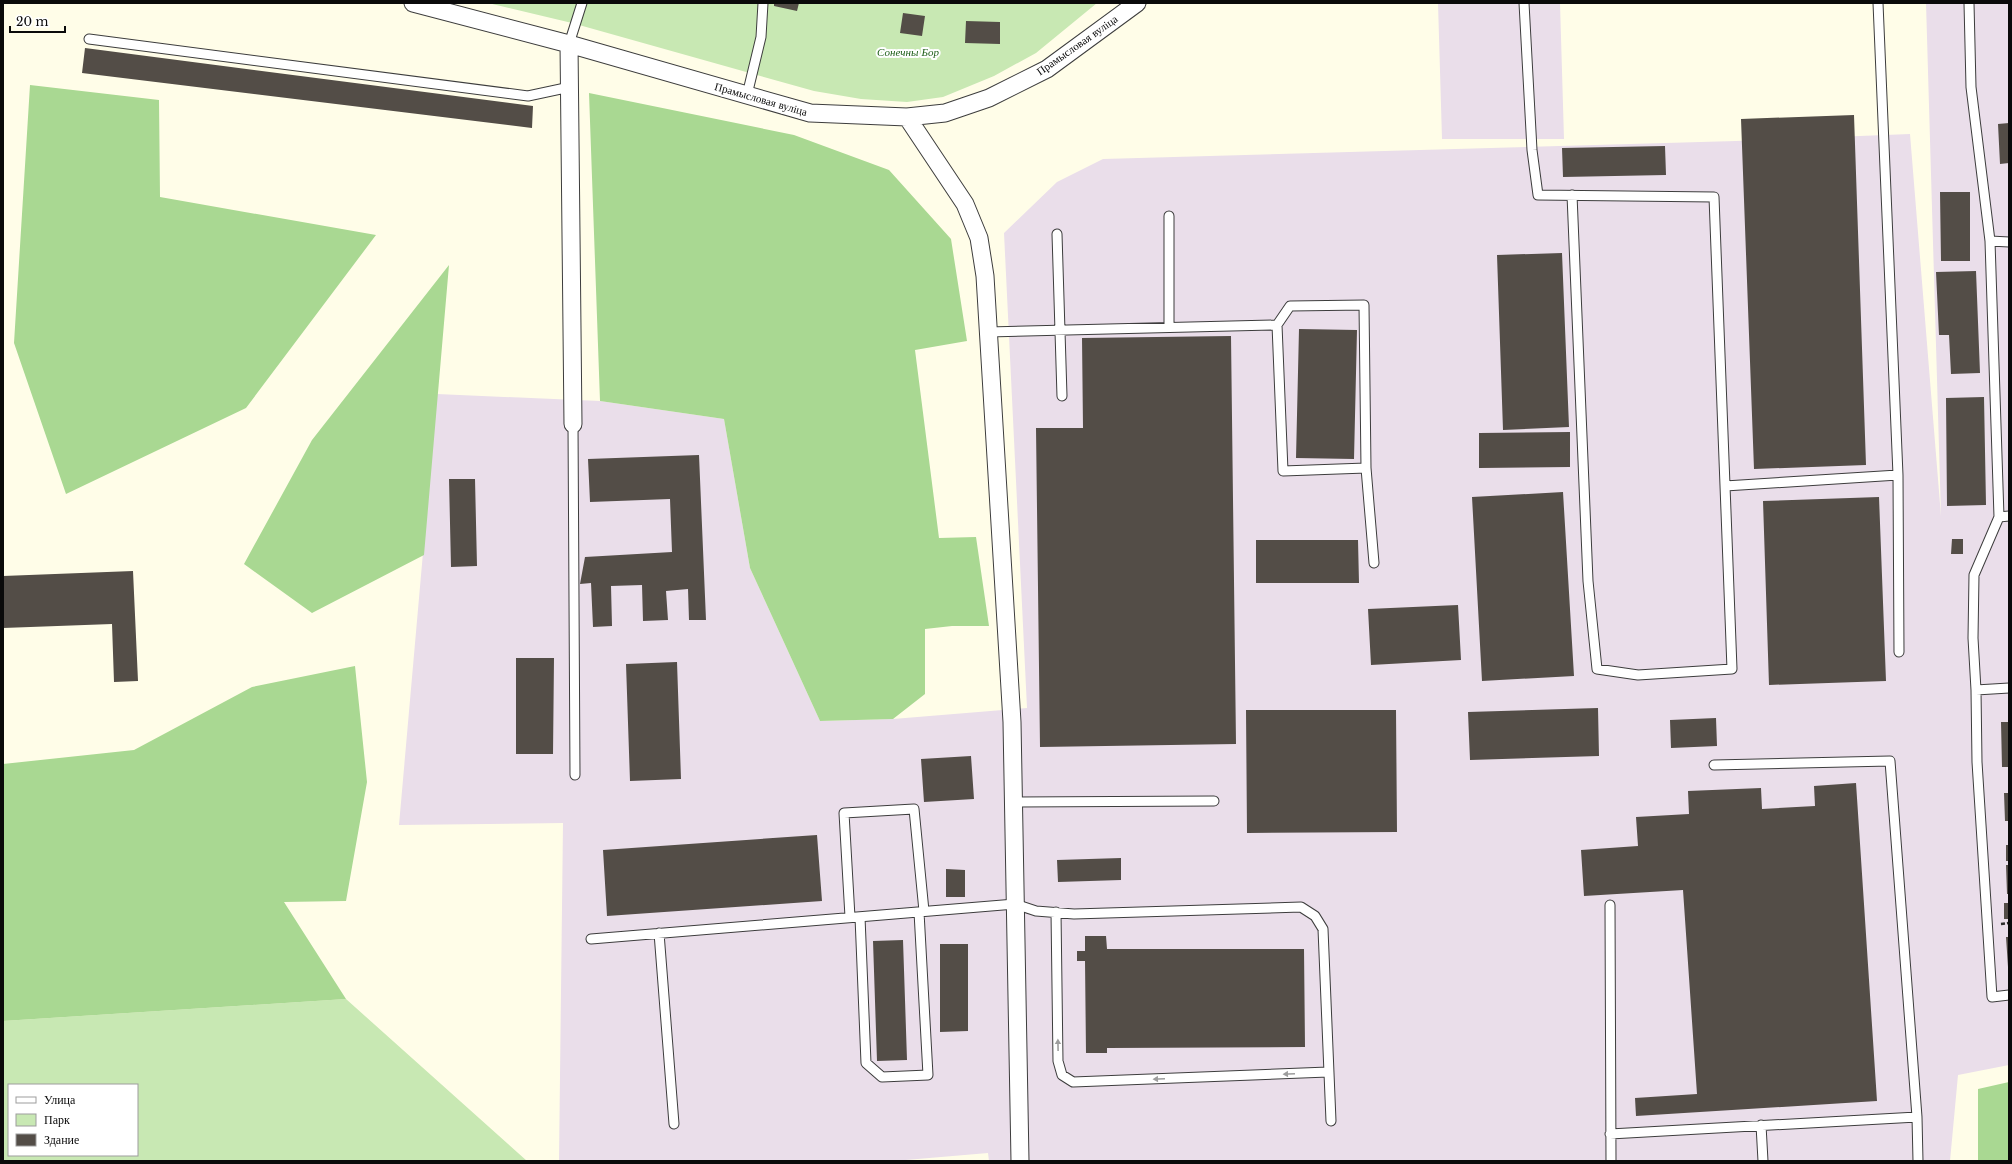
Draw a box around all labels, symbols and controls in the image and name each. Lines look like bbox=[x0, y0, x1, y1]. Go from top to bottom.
scale bar bbox=[10, 8, 65, 34]
street label: Прамысловая вуліца bbox=[1034, 12, 1120, 78]
text: 20 m bbox=[16, 14, 48, 29]
park label: Сонечны Бор bbox=[877, 45, 939, 59]
street label: Прамысловая вуліца bbox=[713, 79, 809, 119]
one-way arrow bbox=[1054, 1039, 1061, 1051]
one-way arrow bbox=[1283, 1070, 1295, 1077]
one-way arrow bbox=[1153, 1075, 1165, 1082]
legend bbox=[8, 1084, 138, 1156]
text: Улица bbox=[44, 1092, 76, 1107]
text: Парк bbox=[44, 1112, 70, 1127]
text: Здание bbox=[44, 1132, 79, 1147]

